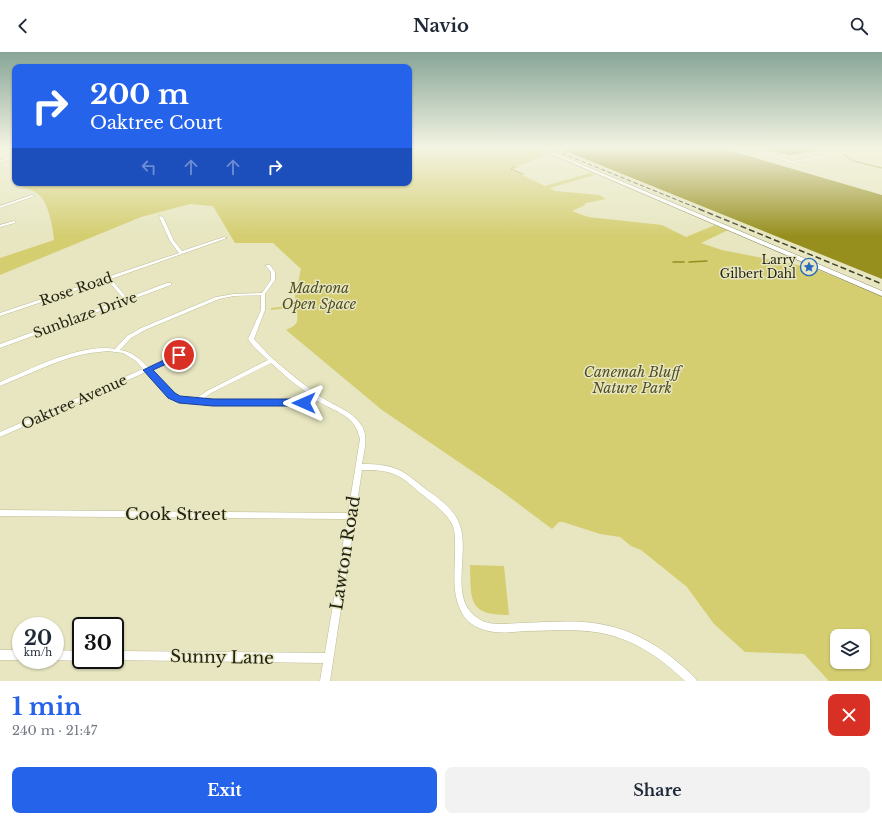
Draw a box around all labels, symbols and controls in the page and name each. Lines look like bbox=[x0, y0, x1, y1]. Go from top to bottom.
icon: back bbox=[12, 15, 34, 37]
text: Navio bbox=[413, 15, 469, 37]
icon: search bbox=[848, 15, 870, 37]
text: 200 m bbox=[90, 77, 189, 112]
icon: right bbox=[24, 80, 76, 132]
text: Oaktree Court bbox=[90, 112, 223, 134]
icon: left bbox=[138, 156, 160, 178]
icon: ahead bbox=[180, 156, 202, 178]
icon: ahead bbox=[222, 156, 244, 178]
icon: right bbox=[264, 156, 286, 178]
place label: Larry Gilbert Dahl bbox=[720, 252, 796, 281]
place icon: Larry Gilbert Dahl bbox=[799, 257, 819, 277]
street label: Rose Road bbox=[37, 268, 115, 310]
park label: Madrona Open Space bbox=[282, 279, 357, 313]
street label: Sunblaze Drive bbox=[31, 288, 139, 342]
pin bbox=[162, 338, 196, 372]
icon: arrive bbox=[168, 344, 190, 366]
park label: Canemah Bluff Nature Park bbox=[584, 363, 683, 397]
street label: Oaktree Avenue bbox=[18, 371, 130, 433]
position arrow bbox=[283, 382, 325, 424]
street label: Lawton Road bbox=[326, 494, 365, 612]
street label: Cook Street bbox=[125, 504, 228, 525]
speed limit sign: 30 bbox=[72, 617, 124, 669]
text: 20 bbox=[24, 626, 52, 650]
map controls bbox=[830, 629, 870, 669]
button: layers bbox=[830, 629, 870, 669]
text: km/h bbox=[24, 646, 52, 659]
street label: Sunny Lane bbox=[170, 646, 274, 669]
text: 1 min bbox=[12, 692, 82, 721]
button: close bbox=[828, 694, 870, 736]
text: 240 m · 21:47 bbox=[12, 722, 97, 739]
button: Exit bbox=[12, 767, 437, 813]
button: Share bbox=[445, 767, 870, 813]

